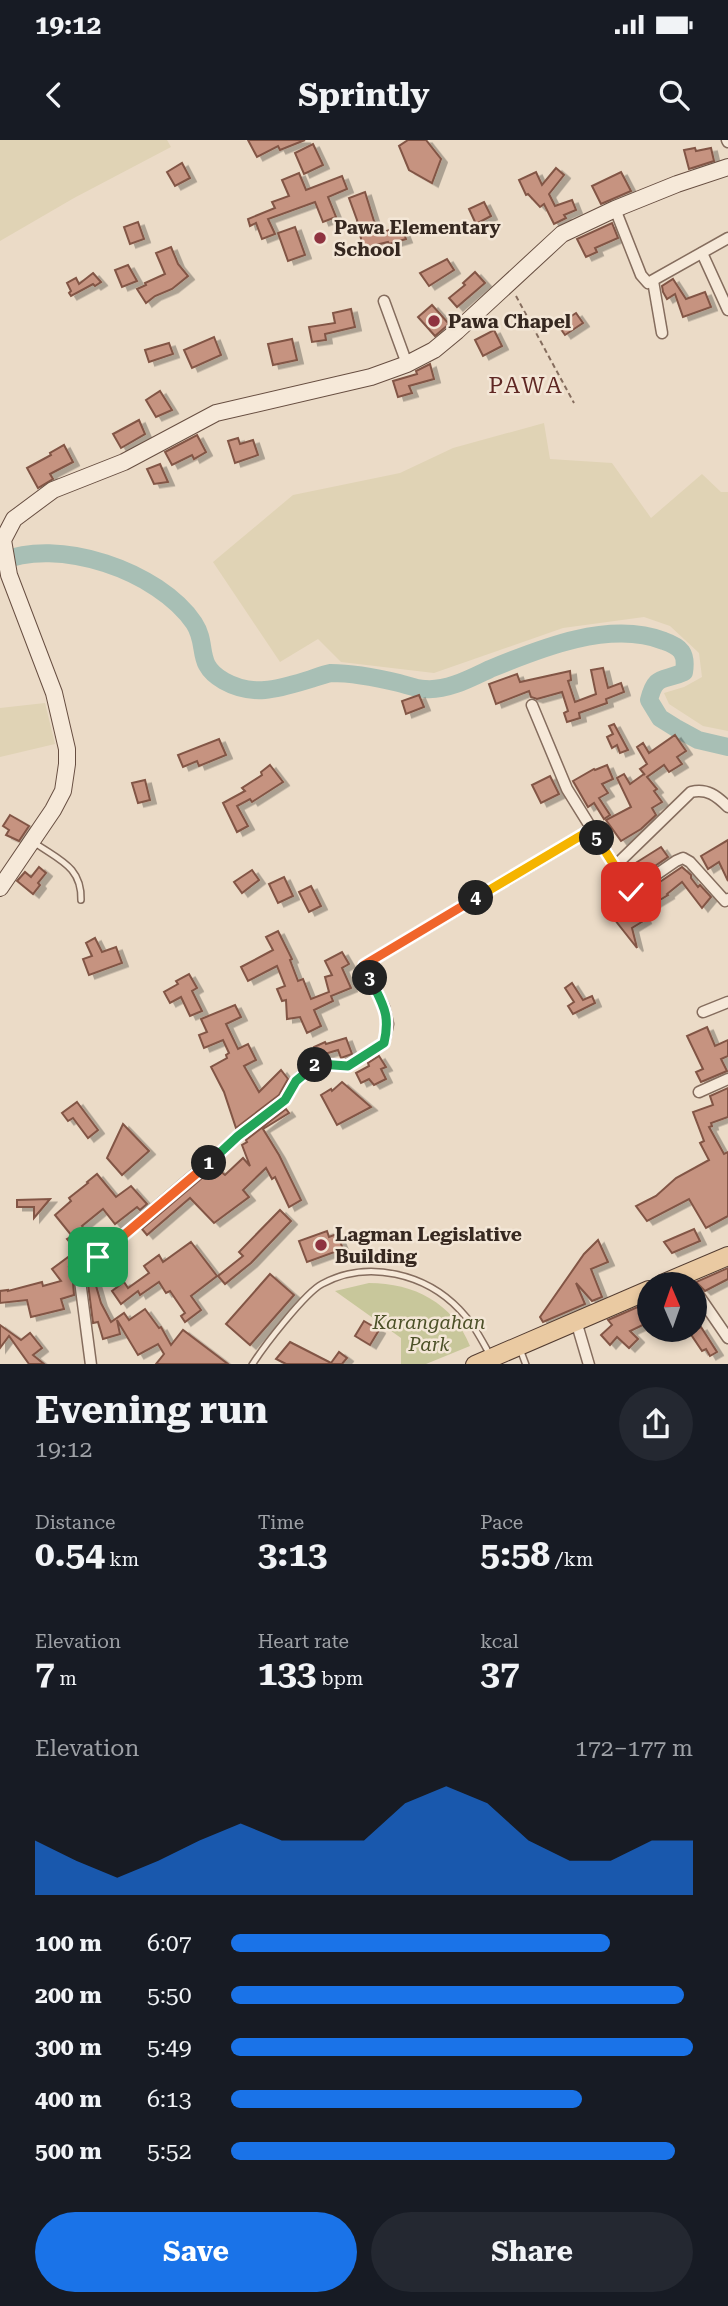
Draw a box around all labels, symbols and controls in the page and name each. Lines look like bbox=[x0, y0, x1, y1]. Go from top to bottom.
text: 19:12 bbox=[35, 10, 101, 40]
icon: back bbox=[35, 76, 73, 114]
text: Sprintly bbox=[298, 76, 430, 114]
icon: search bbox=[655, 76, 693, 114]
place label: Pawa Elementary School bbox=[334, 216, 501, 261]
marker: Pawa Elementary School bbox=[312, 230, 328, 246]
place label: Pawa Chapel bbox=[448, 310, 571, 333]
marker: Pawa Chapel bbox=[426, 313, 442, 329]
district label: PAWA bbox=[488, 372, 564, 399]
pin: 5 bbox=[580, 820, 614, 856]
text: 5 bbox=[591, 826, 602, 849]
pin bbox=[601, 862, 661, 922]
icon: check bbox=[612, 873, 650, 911]
pin: 4 bbox=[458, 880, 494, 916]
text: 4 bbox=[470, 886, 481, 909]
pin: 3 bbox=[352, 960, 388, 996]
text: 3 bbox=[364, 966, 375, 989]
pin: 2 bbox=[298, 1048, 332, 1082]
text: 2 bbox=[309, 1053, 320, 1076]
pin: 1 bbox=[192, 1146, 227, 1180]
text: 1 bbox=[203, 1151, 214, 1174]
place label: Lagman Legislative Building bbox=[335, 1223, 522, 1268]
pin bbox=[68, 1227, 128, 1287]
marker: Lagman Legislative Building bbox=[313, 1237, 329, 1253]
icon: arrive bbox=[79, 1238, 117, 1276]
north arrow bbox=[637, 1272, 707, 1342]
map controls bbox=[637, 1272, 707, 1342]
park label: Karangahan Park bbox=[372, 1311, 486, 1356]
button: share bbox=[619, 1387, 693, 1461]
text: Evening run bbox=[35, 1388, 268, 1432]
text: 19:12 bbox=[35, 1436, 92, 1463]
text: Distance bbox=[35, 1511, 115, 1534]
text: Time bbox=[258, 1511, 304, 1534]
text: Pace bbox=[480, 1511, 523, 1534]
text: 0.54 bbox=[35, 1534, 105, 1575]
text: 3:13 bbox=[258, 1534, 327, 1575]
text: 5:58 bbox=[480, 1534, 550, 1575]
text: km bbox=[105, 1548, 139, 1571]
text: /km bbox=[550, 1548, 593, 1571]
text: Elevation bbox=[35, 1630, 121, 1653]
text: Heart rate bbox=[258, 1630, 349, 1653]
text: kcal bbox=[480, 1630, 519, 1653]
text: 7 bbox=[35, 1653, 55, 1694]
text: 133 bbox=[258, 1653, 316, 1694]
text: 37 bbox=[480, 1653, 520, 1694]
text: m bbox=[55, 1667, 77, 1690]
text: bpm bbox=[316, 1667, 363, 1690]
text: Elevation bbox=[35, 1735, 139, 1762]
text: 172–177 m bbox=[575, 1735, 693, 1762]
text: 100 m bbox=[35, 1930, 102, 1957]
text: 6:07 bbox=[147, 1930, 192, 1957]
text: 200 m bbox=[35, 1982, 102, 2009]
text: 5:50 bbox=[147, 1982, 192, 2009]
text: 300 m bbox=[35, 2034, 102, 2061]
text: 5:49 bbox=[147, 2034, 192, 2061]
text: 400 m bbox=[35, 2086, 102, 2113]
text: 6:13 bbox=[147, 2086, 192, 2113]
text: 500 m bbox=[35, 2138, 102, 2165]
text: 5:52 bbox=[147, 2138, 192, 2165]
button: Save bbox=[35, 2212, 357, 2292]
button: Share bbox=[371, 2212, 693, 2292]

